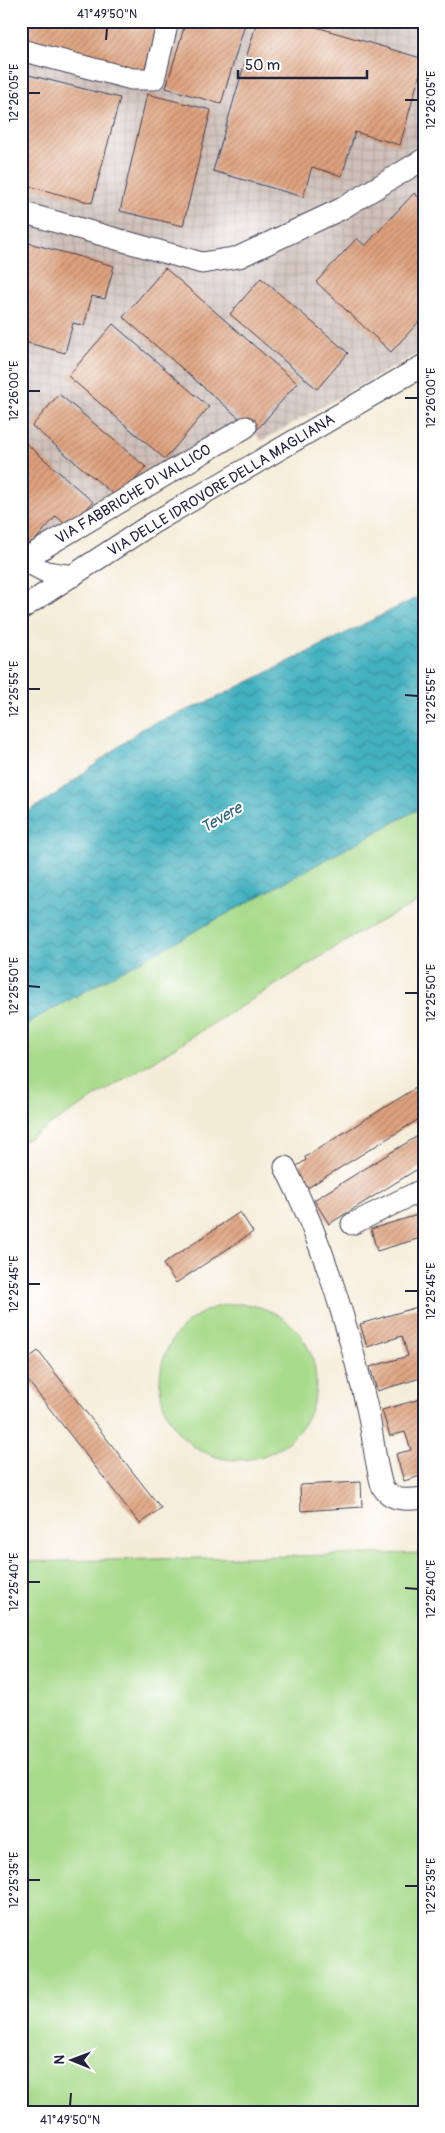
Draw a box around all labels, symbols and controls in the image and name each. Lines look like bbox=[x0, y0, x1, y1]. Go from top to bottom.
text: 41°49'50"N bbox=[77, 7, 137, 22]
scale bar bbox=[238, 48, 366, 80]
text: 50 m bbox=[245, 56, 280, 75]
text: 12°26'05"E bbox=[7, 64, 22, 122]
text: 12°26'05"E bbox=[424, 71, 439, 129]
text: 12°26'00"E bbox=[7, 361, 22, 421]
text: 12°26'00"E bbox=[424, 368, 439, 428]
street label: VIA DELLE IDROVORE DELLA MAGLIANA bbox=[104, 410, 338, 561]
street label: VIA FABBRICHE DI VALLICO bbox=[52, 440, 214, 548]
text: 12°25'55"E bbox=[7, 661, 22, 717]
text: 12°25'55"E bbox=[424, 668, 439, 724]
water label: Tevere bbox=[197, 797, 247, 838]
text: 12°25'50"E bbox=[7, 957, 22, 1015]
text: 12°25'50"E bbox=[424, 964, 439, 1022]
text: 12°25'45"E bbox=[7, 1256, 22, 1312]
text: 12°25'45"E bbox=[424, 1263, 439, 1319]
text: 12°25'40"E bbox=[7, 1553, 22, 1611]
text: 12°25'40"E bbox=[424, 1560, 439, 1618]
text: 12°25'35"E bbox=[7, 1852, 22, 1908]
text: 12°25'35"E bbox=[424, 1858, 439, 1914]
north arrow bbox=[48, 2036, 98, 2086]
text: N bbox=[51, 2055, 68, 2065]
text: 41°49'50"N bbox=[40, 2113, 100, 2128]

